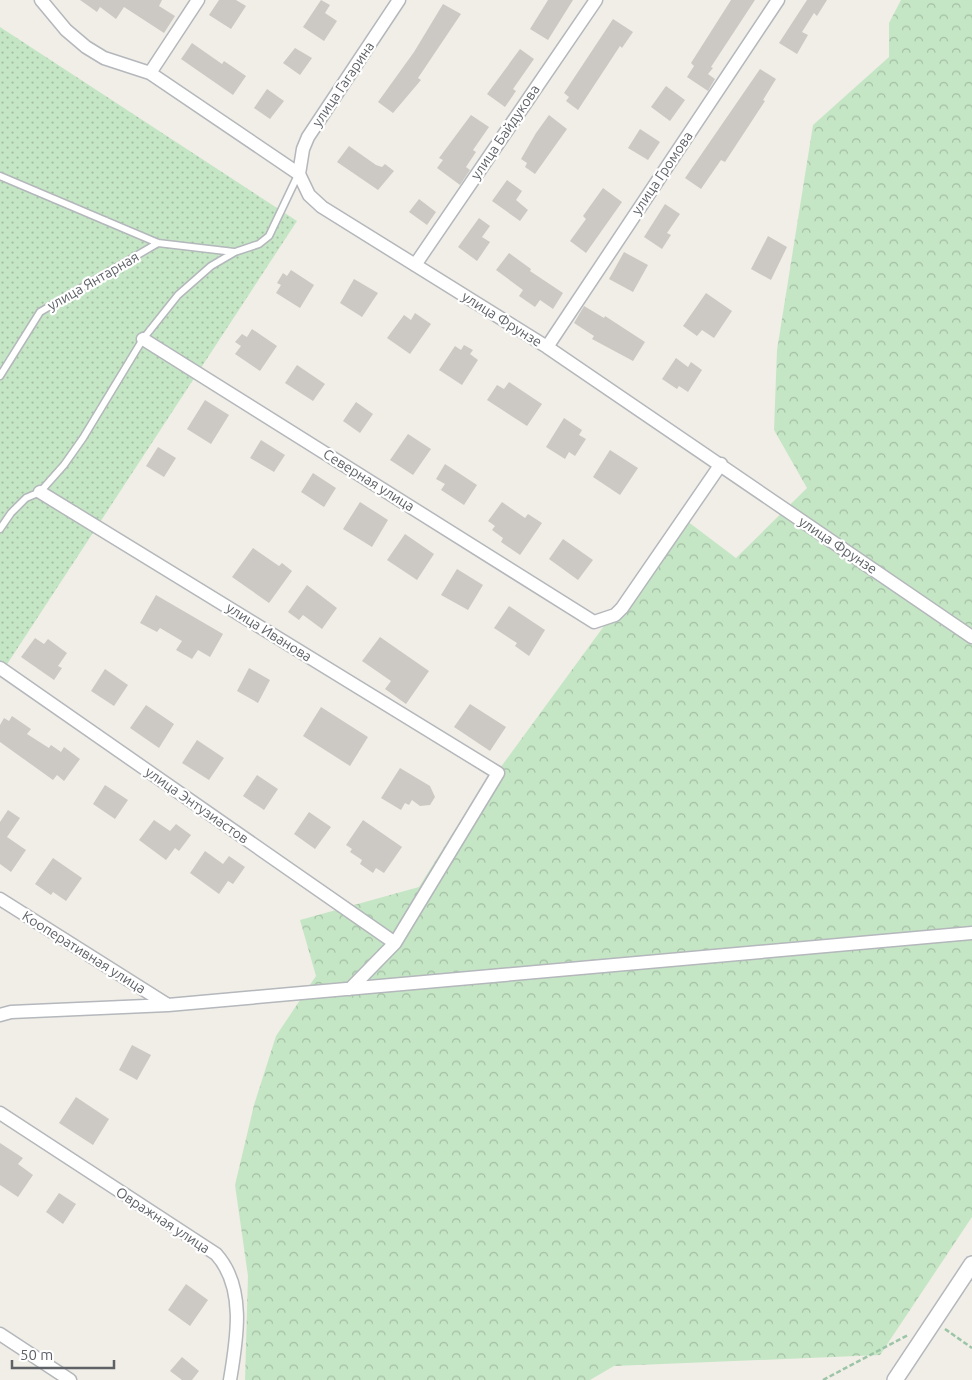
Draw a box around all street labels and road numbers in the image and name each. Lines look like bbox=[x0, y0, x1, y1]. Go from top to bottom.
street label: улица Гагарина bbox=[309, 38, 377, 130]
street label: улица Байдукова bbox=[467, 82, 543, 182]
street label: улица Громова bbox=[628, 128, 696, 218]
street label: улица Янтарная bbox=[44, 248, 142, 314]
street label: улица Фрунзе bbox=[459, 288, 545, 350]
street label: Северная улица bbox=[320, 446, 418, 514]
street label: улица Фрунзе bbox=[796, 513, 880, 577]
street label: улица Иванова bbox=[223, 599, 315, 665]
street label: улица Энтузиастов bbox=[142, 763, 252, 847]
street label: Кооперативная улица bbox=[19, 907, 149, 997]
street label: Овражная улица bbox=[113, 1184, 213, 1256]

